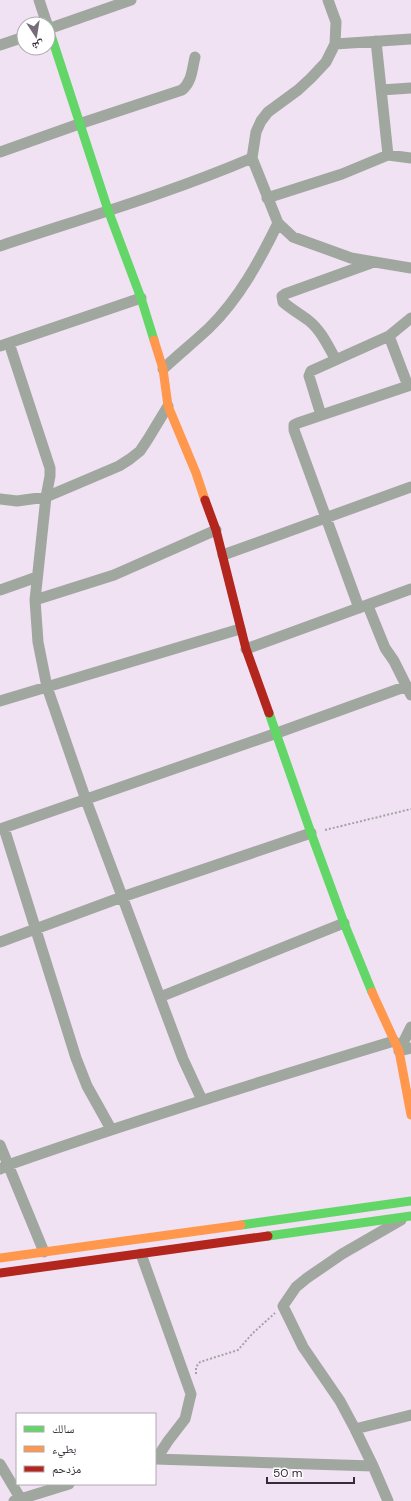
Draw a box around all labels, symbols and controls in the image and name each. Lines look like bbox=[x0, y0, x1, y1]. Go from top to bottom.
north arrow bbox=[16, 16, 56, 56]
text: ش bbox=[30, 37, 45, 54]
legend bbox=[16, 1413, 156, 1485]
text: سالك bbox=[52, 1421, 74, 1437]
text: بطيء bbox=[52, 1441, 76, 1459]
scale bar bbox=[267, 1459, 354, 1485]
text: مزدحم bbox=[52, 1461, 81, 1477]
text: 50 m bbox=[273, 1465, 302, 1481]

